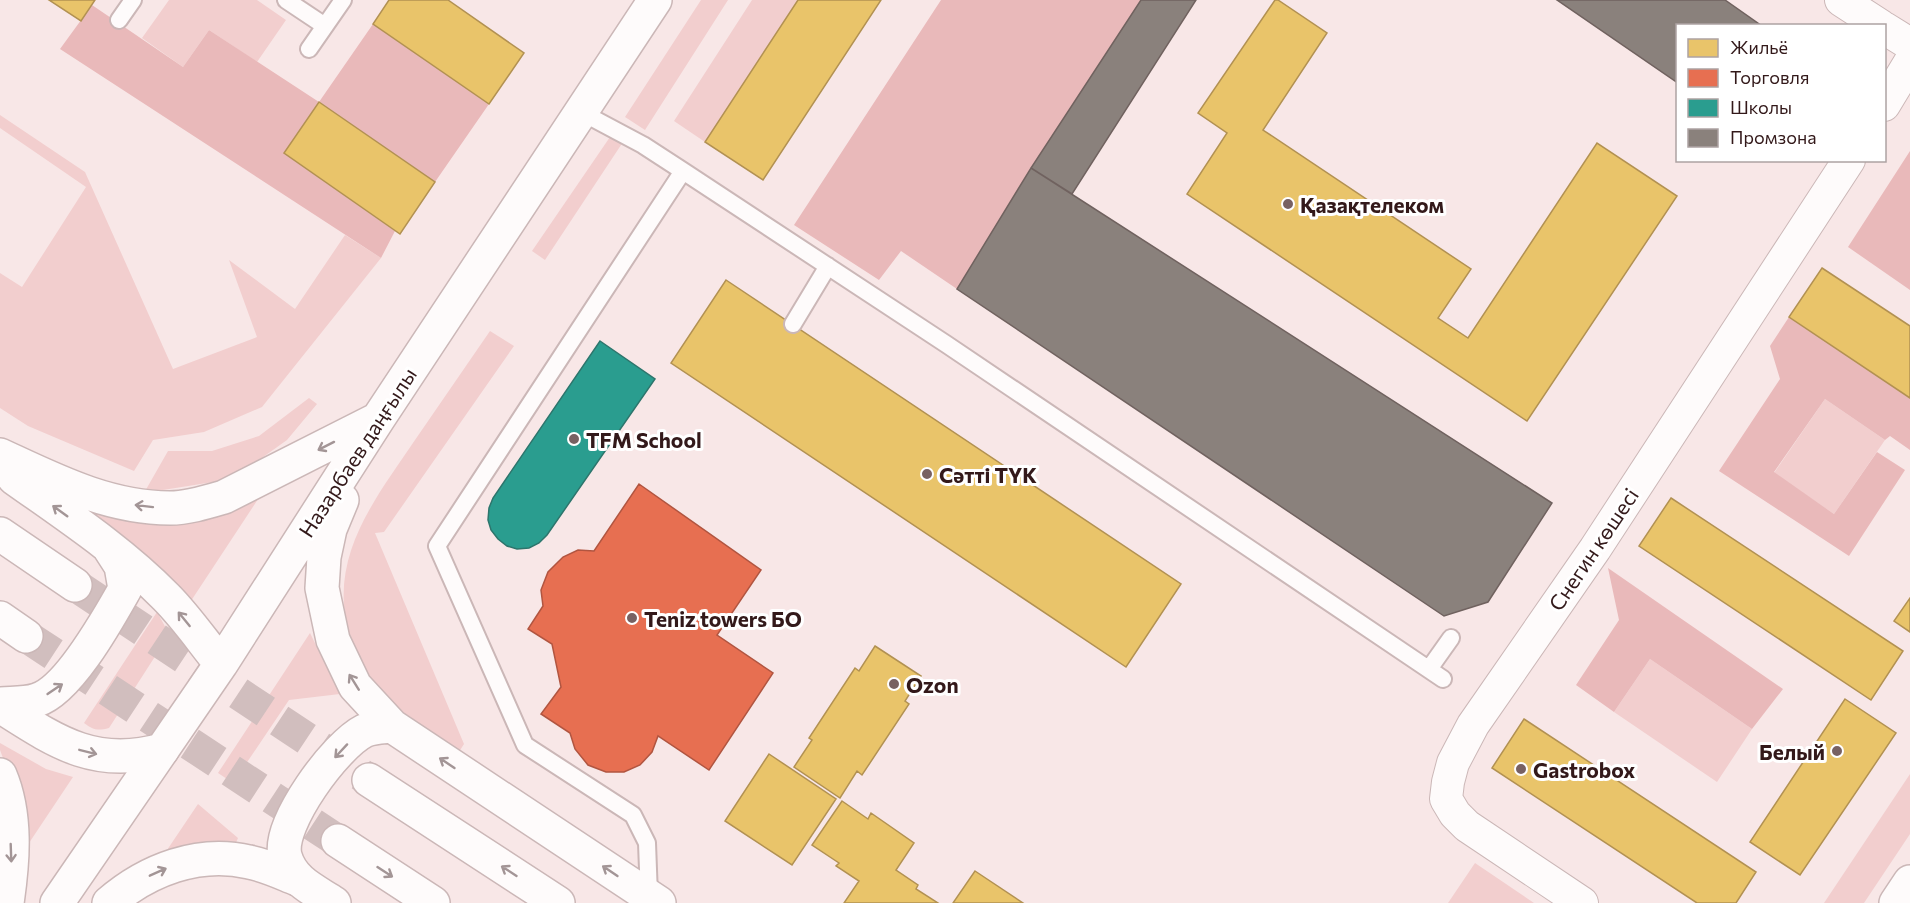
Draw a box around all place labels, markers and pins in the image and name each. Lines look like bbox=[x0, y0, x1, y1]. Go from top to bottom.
place label: Қазақтелеком bbox=[1300, 192, 1444, 217]
marker: Қазақтелеком bbox=[1281, 197, 1295, 211]
place label: TFM School bbox=[586, 427, 702, 452]
marker: TFM School bbox=[567, 432, 581, 446]
place label: Сәтті ТҮК bbox=[939, 462, 1037, 487]
marker: Сәтті ТҮК bbox=[920, 467, 934, 481]
place label: Teniz towers БО bbox=[644, 606, 802, 631]
marker: Teniz towers БО bbox=[625, 611, 639, 625]
place label: Ozon bbox=[906, 672, 959, 697]
marker: Ozon bbox=[887, 677, 901, 691]
place label: Белый bbox=[1759, 739, 1825, 764]
marker: Белый bbox=[1830, 744, 1844, 758]
place label: Gastrobox bbox=[1533, 757, 1635, 782]
marker: Gastrobox bbox=[1514, 762, 1528, 776]

